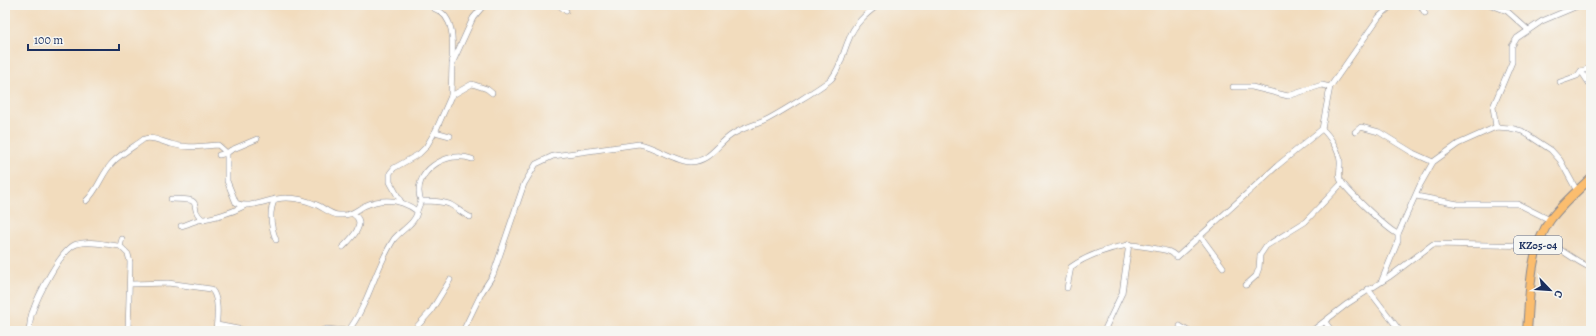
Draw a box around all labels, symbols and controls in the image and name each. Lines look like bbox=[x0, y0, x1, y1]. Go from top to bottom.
scale bar bbox=[28, 26, 119, 52]
text: 100 m bbox=[34, 32, 63, 48]
road number: KZ05-04 bbox=[1514, 236, 1562, 254]
north arrow bbox=[1530, 270, 1570, 310]
text: С bbox=[1550, 288, 1567, 300]

